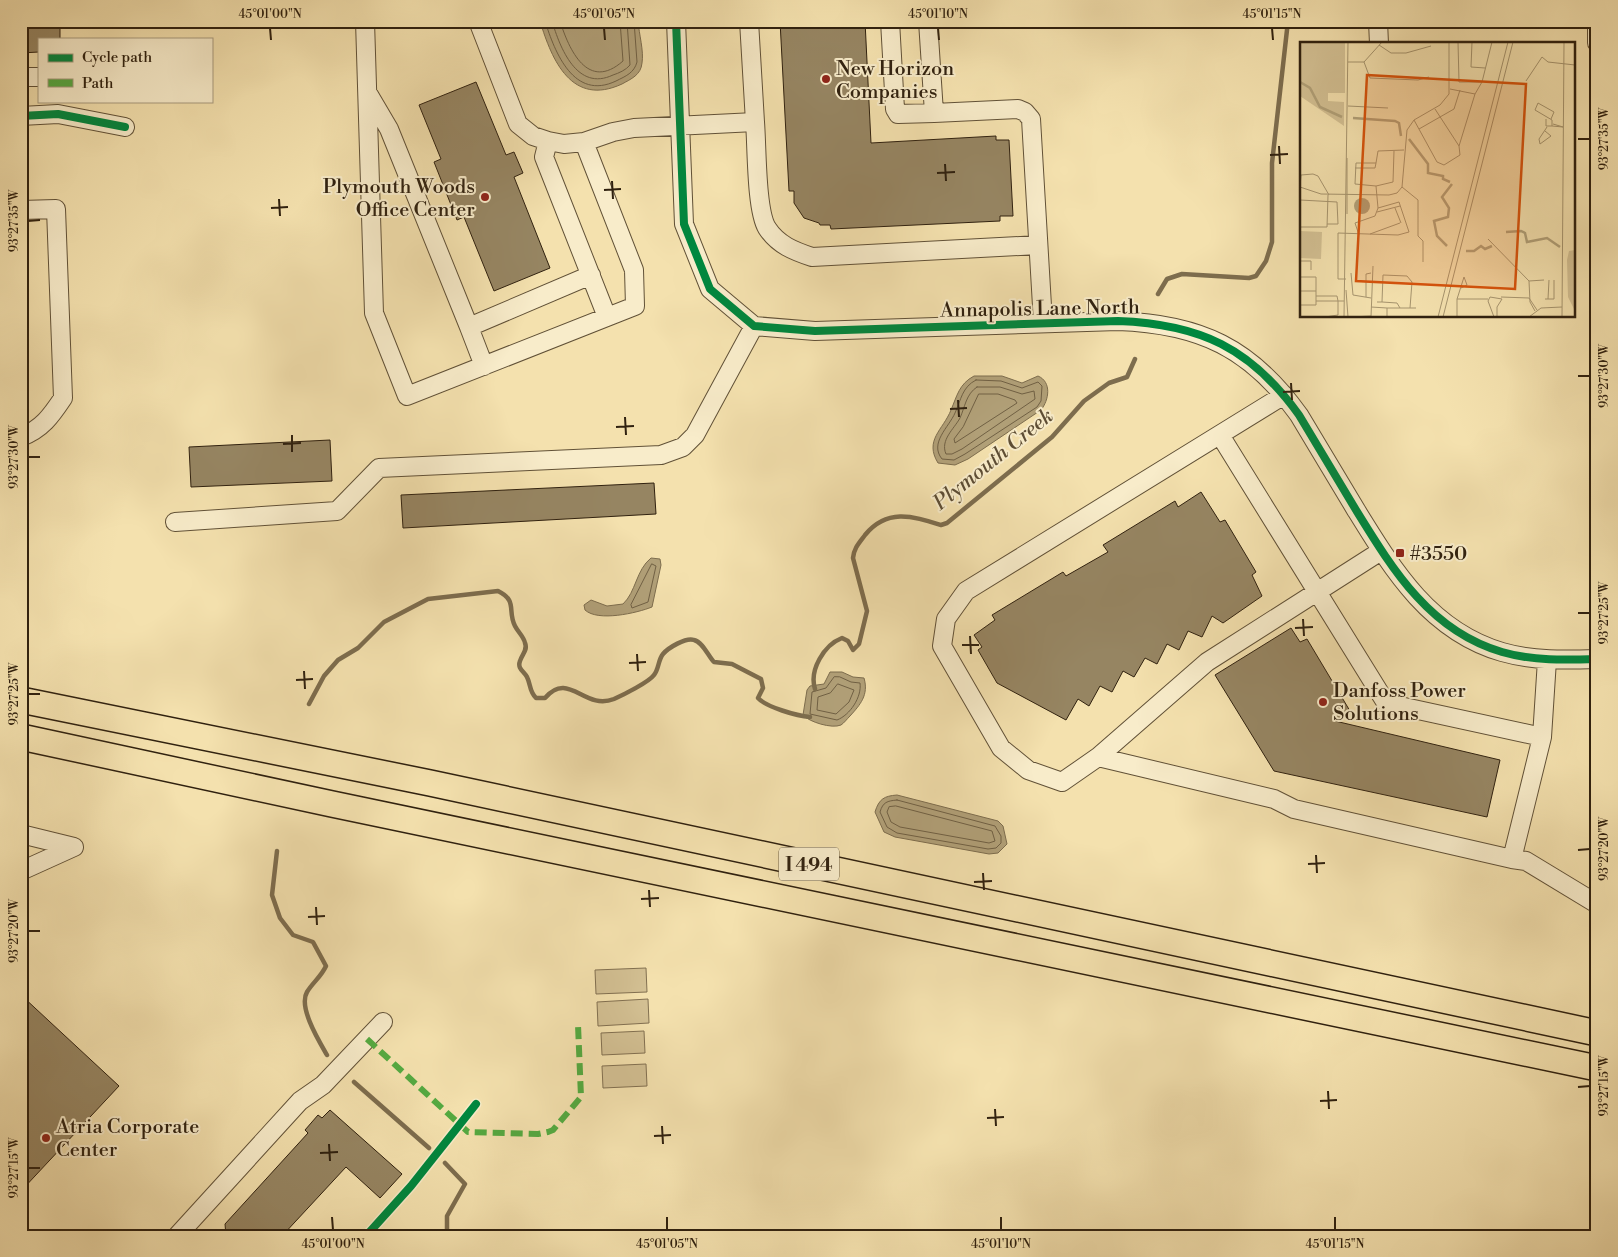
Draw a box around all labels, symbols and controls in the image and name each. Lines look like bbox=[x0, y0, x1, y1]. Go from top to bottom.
text: 45°01'00"N bbox=[238, 7, 302, 22]
text: 45°01'05"N bbox=[573, 7, 635, 22]
text: 45°01'10"N bbox=[908, 7, 968, 22]
text: 45°01'15"N bbox=[1243, 7, 1302, 22]
legend bbox=[38, 38, 212, 102]
inset map bbox=[1300, 42, 1576, 318]
text: Cycle path bbox=[82, 48, 152, 67]
place label: New Horizon Companies bbox=[836, 57, 954, 105]
marker: New Horizon Companies bbox=[820, 73, 832, 85]
text: Path bbox=[82, 74, 114, 93]
text: 93°27'35"W bbox=[1597, 107, 1612, 170]
place label: Plymouth Woods Office Center bbox=[323, 175, 475, 223]
text: 93°27'35"W bbox=[7, 189, 22, 252]
marker: Plymouth Woods Office Center bbox=[479, 191, 491, 203]
street label: Annapolis Lane North bbox=[939, 295, 1140, 324]
text: 93°27'30"W bbox=[1597, 343, 1612, 408]
water label: Plymouth Creek bbox=[928, 403, 1059, 517]
text: 93°27'30"W bbox=[7, 424, 22, 489]
place label: #3550 bbox=[1410, 542, 1467, 567]
marker: #3550 bbox=[1394, 547, 1406, 559]
text: 93°27'25"W bbox=[1597, 580, 1612, 644]
text: 93°27'25"W bbox=[7, 661, 22, 725]
place label: Danfoss Power Solutions bbox=[1333, 679, 1466, 727]
marker: Danfoss Power Solutions bbox=[1317, 696, 1329, 708]
text: 93°27'20"W bbox=[1597, 816, 1612, 881]
road number: I 494 bbox=[779, 848, 839, 881]
text: 93°27'20"W bbox=[7, 898, 22, 963]
text: 93°27'15"W bbox=[1597, 1054, 1612, 1117]
place label: Atria Corporate Center bbox=[55, 1115, 199, 1163]
marker: Atria Corporate Center bbox=[40, 1132, 52, 1144]
text: 93°27'15"W bbox=[7, 1136, 22, 1199]
text: 45°01'00"N bbox=[301, 1237, 365, 1252]
text: 45°01'05"N bbox=[636, 1237, 698, 1252]
text: 45°01'10"N bbox=[971, 1237, 1031, 1252]
text: 45°01'15"N bbox=[1306, 1237, 1365, 1252]

